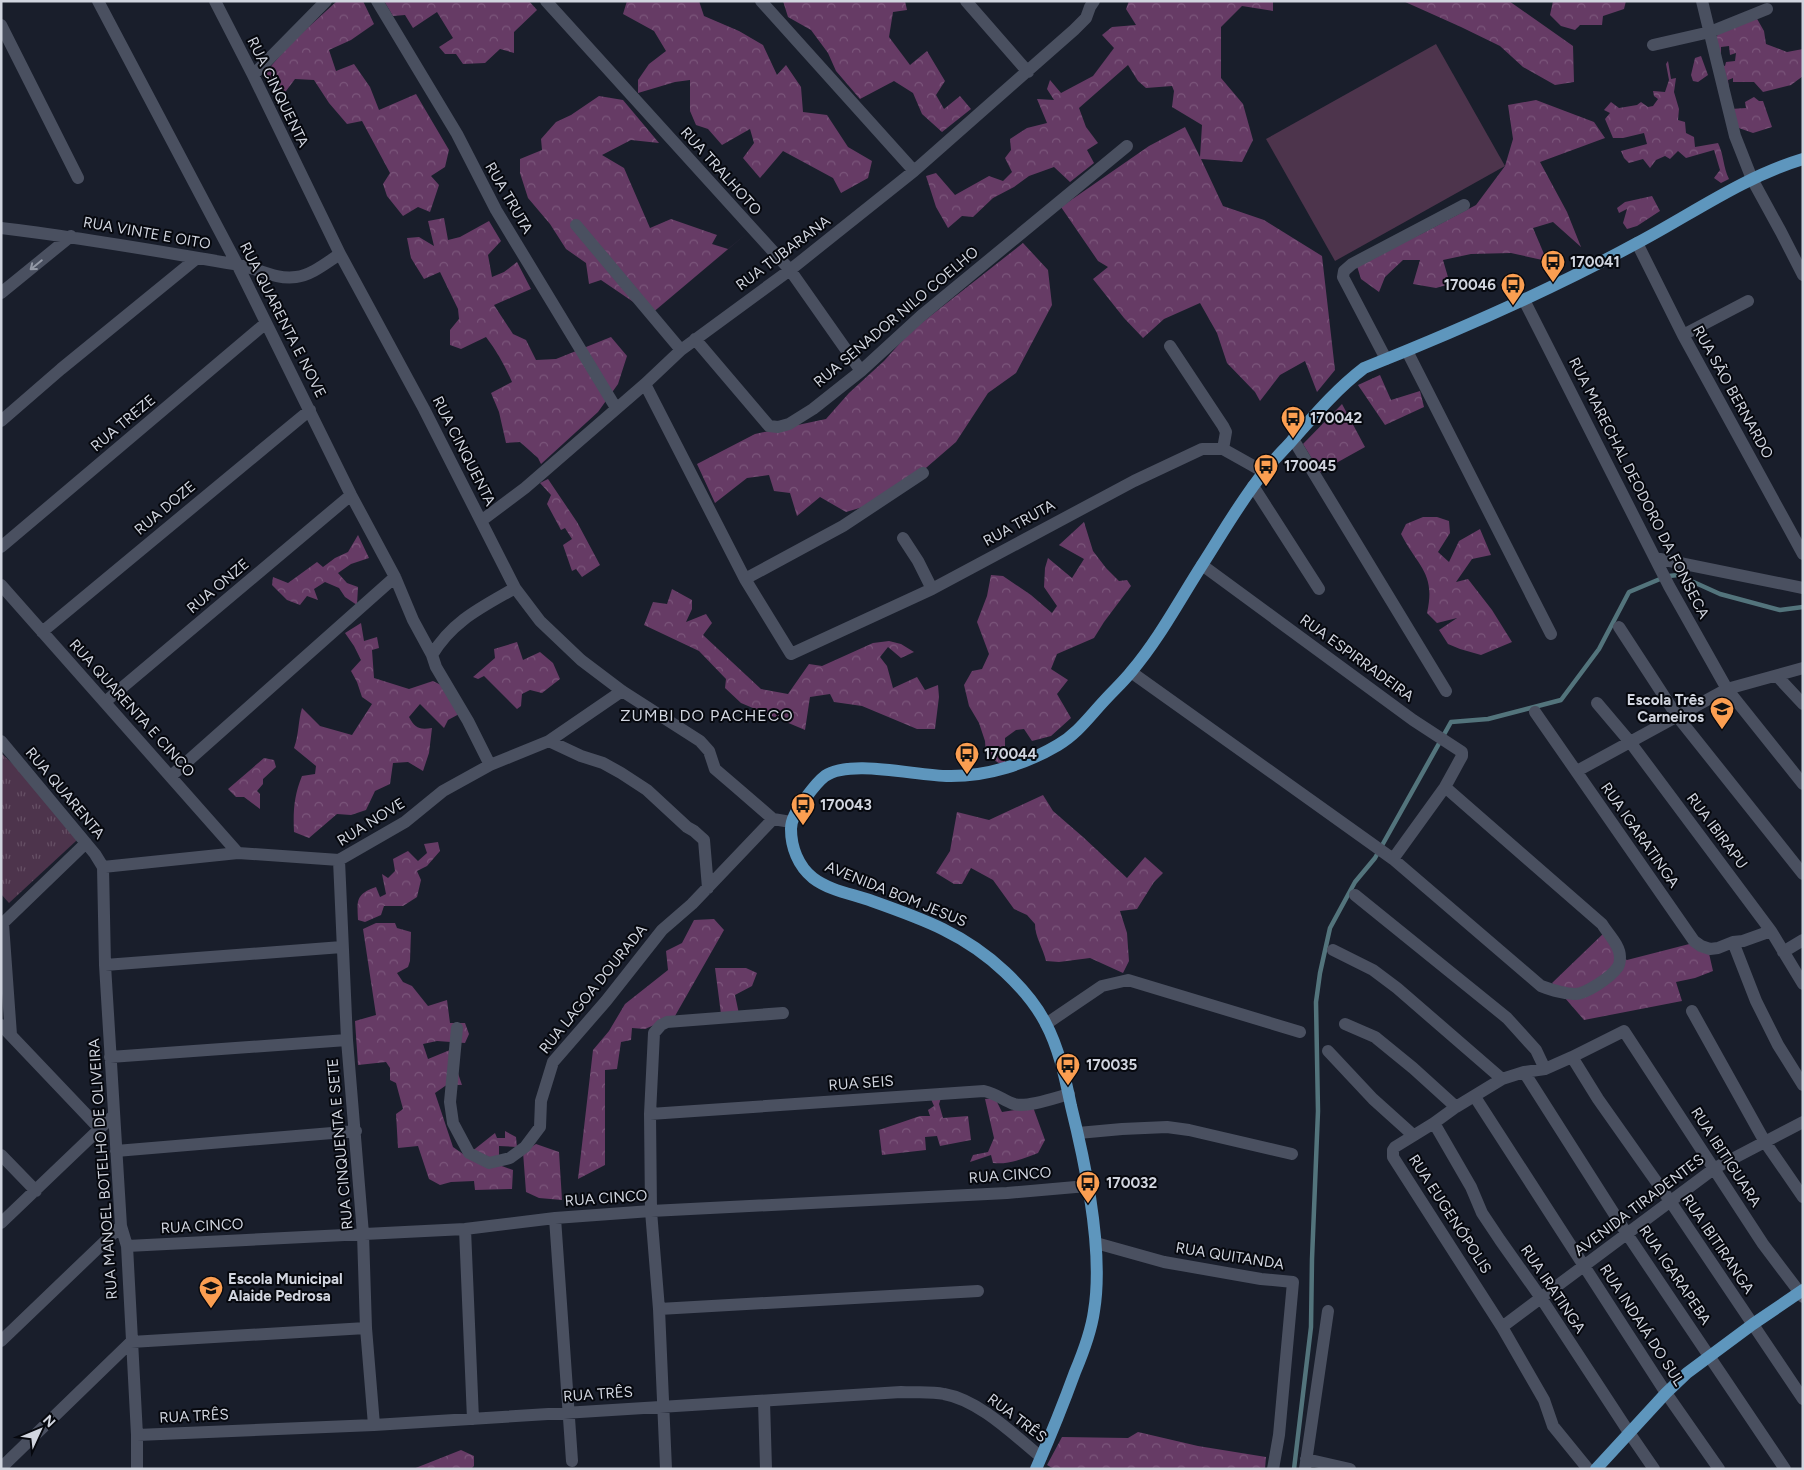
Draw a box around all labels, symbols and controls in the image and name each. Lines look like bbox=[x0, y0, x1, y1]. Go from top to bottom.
street label: RUA CINQUENTA bbox=[243, 34, 313, 150]
street label: RUA TRALHOTO bbox=[677, 123, 765, 219]
street label: RUA TRUTA bbox=[481, 159, 537, 237]
street label: RUA TUBARANA bbox=[732, 212, 834, 294]
street label: RUA VINTE E OITO bbox=[82, 213, 212, 253]
street label: RUA QUARENTA E NOVE bbox=[236, 239, 330, 401]
street label: RUA SENADOR NILO COELHO bbox=[810, 243, 982, 391]
bus stop icon: 170041 bbox=[1540, 249, 1566, 283]
place label: 170041 bbox=[1570, 253, 1620, 271]
one-way arrow bbox=[30, 259, 43, 270]
bus stop icon: 170046 bbox=[1500, 272, 1526, 306]
place label: 170046 bbox=[1444, 276, 1496, 294]
street label: RUA SÃO BERNARDO bbox=[1689, 322, 1777, 462]
street label: RUA MARECHAL DEODORO DA FONSECA bbox=[1565, 354, 1713, 622]
street label: RUA TREZE bbox=[87, 391, 159, 455]
street label: RUA CINQUENTA bbox=[429, 393, 499, 509]
bus stop icon: 170042 bbox=[1280, 405, 1306, 439]
place label: 170042 bbox=[1310, 409, 1363, 427]
bus stop icon: 170045 bbox=[1253, 453, 1279, 487]
place label: 170045 bbox=[1284, 457, 1337, 475]
street label: RUA DOZE bbox=[131, 477, 199, 539]
street label: RUA TRUTA bbox=[980, 496, 1058, 550]
street label: RUA ONZE bbox=[183, 555, 253, 617]
street label: RUA ESPIRRADEIRA bbox=[1296, 611, 1418, 705]
street label: RUA QUARENTA E CINCO bbox=[65, 636, 199, 780]
place label: Escola Três Carneiros bbox=[1627, 691, 1704, 726]
school or university icon: Escola Três Carneiros bbox=[1709, 696, 1735, 730]
district label: ZUMBI DO PACHECO bbox=[620, 706, 794, 725]
bus stop icon: 170044 bbox=[954, 741, 980, 775]
street label: RUA QUARENTA bbox=[22, 744, 108, 842]
place label: 170044 bbox=[984, 745, 1038, 763]
street label: RUA IGARATINGA bbox=[1597, 779, 1683, 891]
street label: RUA IBIRAPU bbox=[1683, 790, 1751, 872]
bus stop icon: 170043 bbox=[790, 792, 816, 826]
street label: RUA NOVE bbox=[334, 794, 408, 850]
place label: 170043 bbox=[820, 796, 872, 814]
street label: AVENIDA BOM JESUS bbox=[822, 857, 970, 931]
street label: RUA LAGOA DOURADA bbox=[535, 921, 651, 1057]
street label: RUA MANOEL BOTELHO DE OLIVEIRA bbox=[85, 1038, 121, 1300]
bus stop icon: 170035 bbox=[1055, 1052, 1081, 1086]
place label: 170035 bbox=[1086, 1056, 1137, 1074]
street label: RUA CINQUENTA E SETE bbox=[324, 1057, 356, 1231]
street label: RUA SEIS bbox=[828, 1072, 894, 1094]
street label: RUA IBITIGUARA bbox=[1687, 1104, 1765, 1210]
street label: AVENIDA TIRADENTES bbox=[1571, 1150, 1707, 1260]
street label: RUA EUGENÓPOLIS bbox=[1405, 1151, 1495, 1277]
street label: RUA CINCO bbox=[968, 1163, 1052, 1187]
bus stop icon: 170032 bbox=[1075, 1170, 1101, 1204]
place label: 170032 bbox=[1106, 1174, 1157, 1192]
street label: RUA CINCO bbox=[564, 1186, 648, 1210]
street label: RUA IBITIRANGA bbox=[1678, 1191, 1758, 1297]
street label: RUA CINCO bbox=[160, 1215, 244, 1237]
street label: RUA IGARAPEBA bbox=[1635, 1222, 1715, 1328]
street label: RUA QUITANDA bbox=[1174, 1239, 1286, 1273]
street label: RUA IRATINGA bbox=[1517, 1241, 1589, 1337]
street label: RUA INDAIÁ DO SUL bbox=[1596, 1261, 1688, 1389]
place label: Escola Municipal Alaide Pedrosa bbox=[228, 1270, 343, 1305]
school or university icon: Escola Municipal Alaide Pedrosa bbox=[198, 1275, 224, 1309]
street label: RUA TRÊS bbox=[563, 1383, 633, 1405]
street label: RUA TRÊS bbox=[984, 1390, 1050, 1446]
north arrow bbox=[15, 1405, 65, 1455]
street label: RUA TRÊS bbox=[159, 1405, 229, 1427]
text: N bbox=[39, 1412, 59, 1431]

